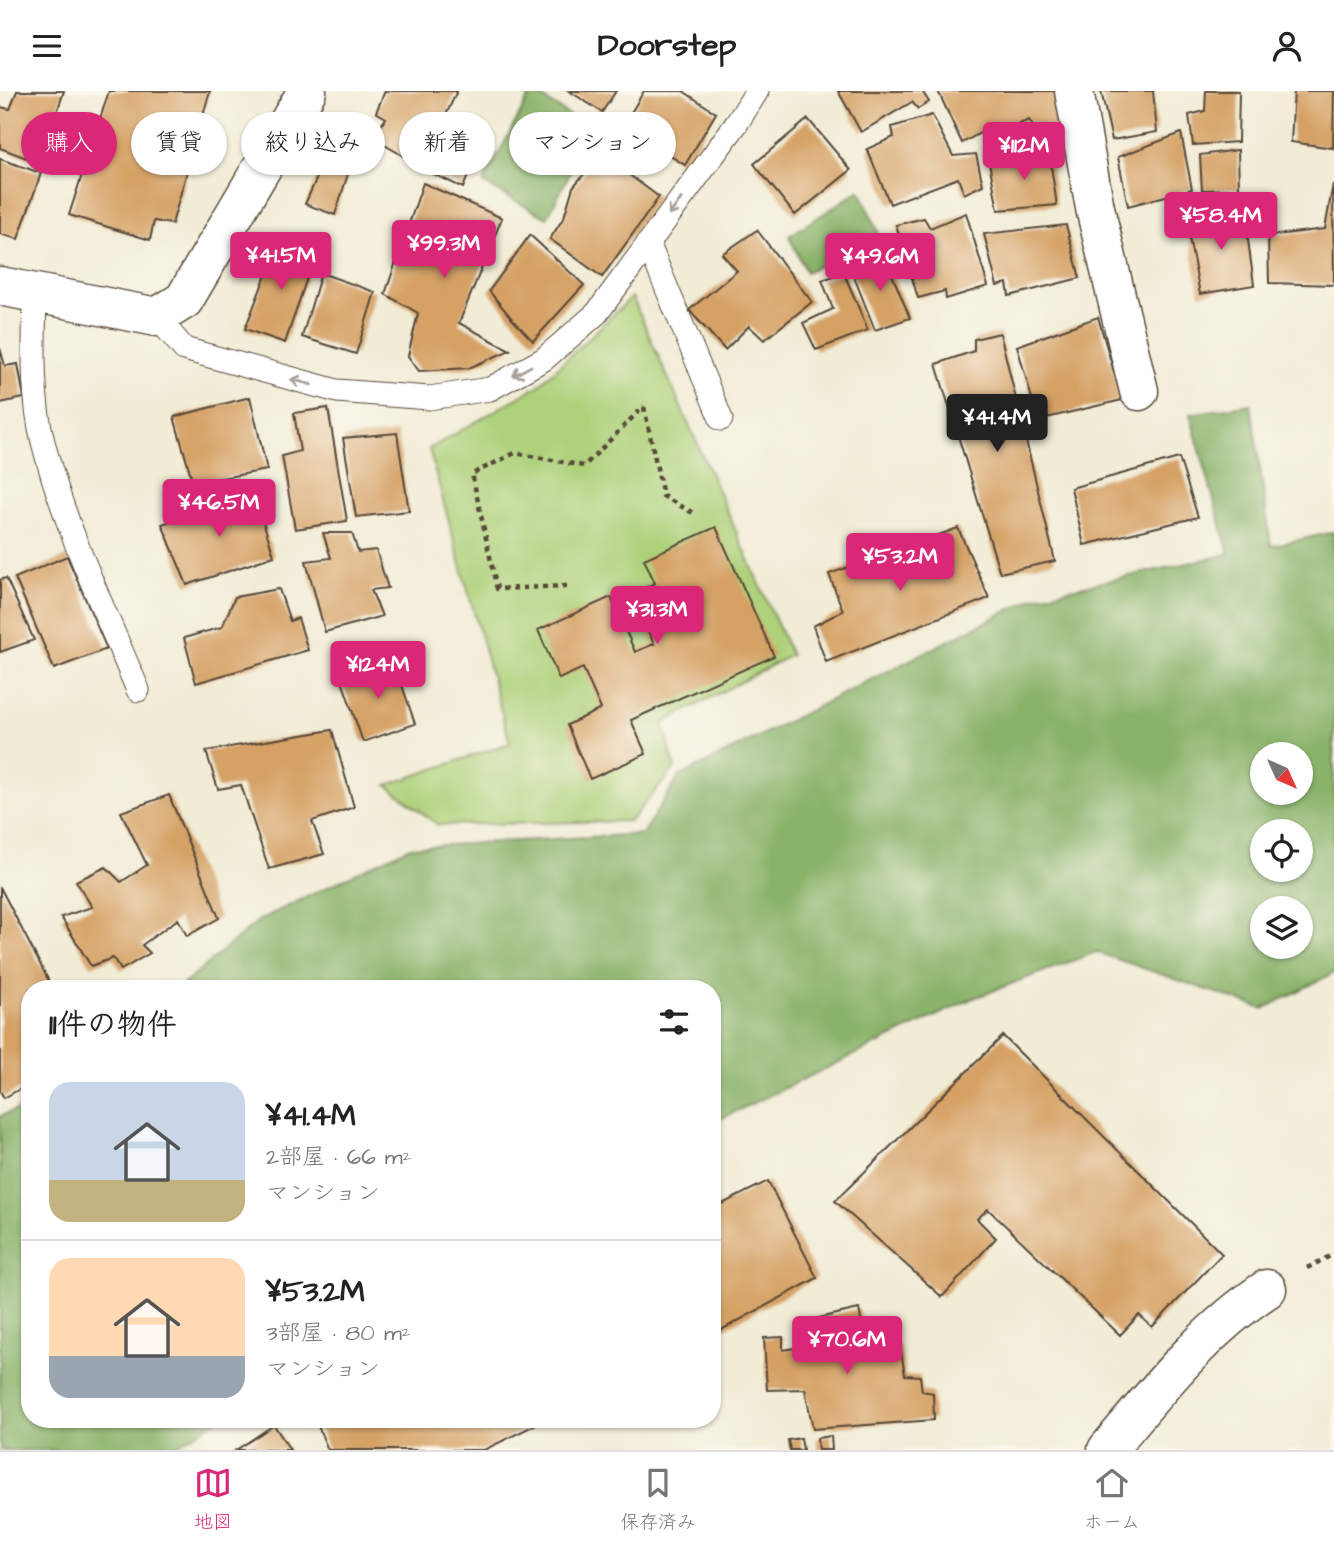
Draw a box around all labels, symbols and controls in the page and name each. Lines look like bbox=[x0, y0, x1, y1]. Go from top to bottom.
text: Doorstep bbox=[598, 23, 736, 68]
icon: menu bbox=[28, 27, 66, 65]
icon: person bbox=[1268, 27, 1306, 65]
chip: 購入 bbox=[21, 112, 117, 175]
chip: 賃貸 bbox=[131, 112, 227, 175]
chip: 絞り込み bbox=[241, 112, 385, 175]
chip: 新着 bbox=[399, 112, 495, 175]
chip: マンション bbox=[509, 112, 676, 175]
pin: ¥112M bbox=[975, 123, 1073, 182]
text: ¥112M bbox=[999, 129, 1049, 161]
pin: ¥58.4M bbox=[1164, 193, 1278, 252]
one-way arrow bbox=[668, 197, 682, 216]
text: ¥58.4M bbox=[1180, 199, 1262, 231]
pin: ¥99.3M bbox=[387, 221, 501, 280]
text: ¥99.3M bbox=[408, 227, 480, 259]
pin: ¥41.5M bbox=[224, 233, 338, 292]
pin: ¥49.6M bbox=[823, 233, 937, 293]
text: ¥41.5M bbox=[246, 239, 316, 271]
text: ¥49.6M bbox=[841, 240, 919, 272]
one-way arrow bbox=[512, 364, 532, 378]
one-way arrow bbox=[290, 374, 312, 387]
pin: ¥41.4M bbox=[940, 395, 1054, 454]
text: ¥41.4M bbox=[963, 401, 1031, 433]
pin: ¥46.5M bbox=[162, 479, 276, 539]
text: ¥46.5M bbox=[179, 486, 259, 518]
pin: ¥53.2M bbox=[843, 533, 957, 593]
text: ¥53.2M bbox=[862, 540, 938, 572]
pin: ¥31.3M bbox=[600, 587, 714, 646]
text: ¥31.3M bbox=[627, 593, 687, 625]
pin: ¥124M bbox=[329, 641, 427, 701]
text: ¥124M bbox=[346, 648, 410, 680]
north arrow bbox=[1250, 742, 1312, 805]
map controls bbox=[1250, 742, 1313, 959]
button: locate bbox=[1250, 819, 1313, 882]
button: layers bbox=[1250, 896, 1313, 959]
icon: filters bbox=[655, 1003, 693, 1041]
text: 11件の物件 bbox=[49, 1004, 177, 1046]
text: ¥41.4M bbox=[266, 1095, 356, 1137]
icon: home bbox=[105, 1110, 189, 1194]
text: 2部屋 · 66 m² bbox=[266, 1141, 411, 1173]
text: マンション bbox=[266, 1177, 380, 1209]
text: ¥53.2M bbox=[266, 1271, 365, 1313]
icon: home bbox=[105, 1286, 189, 1370]
text: 3部屋 · 80 m² bbox=[266, 1317, 411, 1349]
pin: ¥70.6M bbox=[790, 1317, 904, 1376]
text: ¥70.6M bbox=[808, 1323, 886, 1355]
text: マンション bbox=[266, 1353, 380, 1385]
tab: 地図 bbox=[194, 1464, 232, 1536]
tab: 保存済み bbox=[620, 1464, 696, 1536]
tab: ホーム bbox=[1084, 1464, 1140, 1536]

